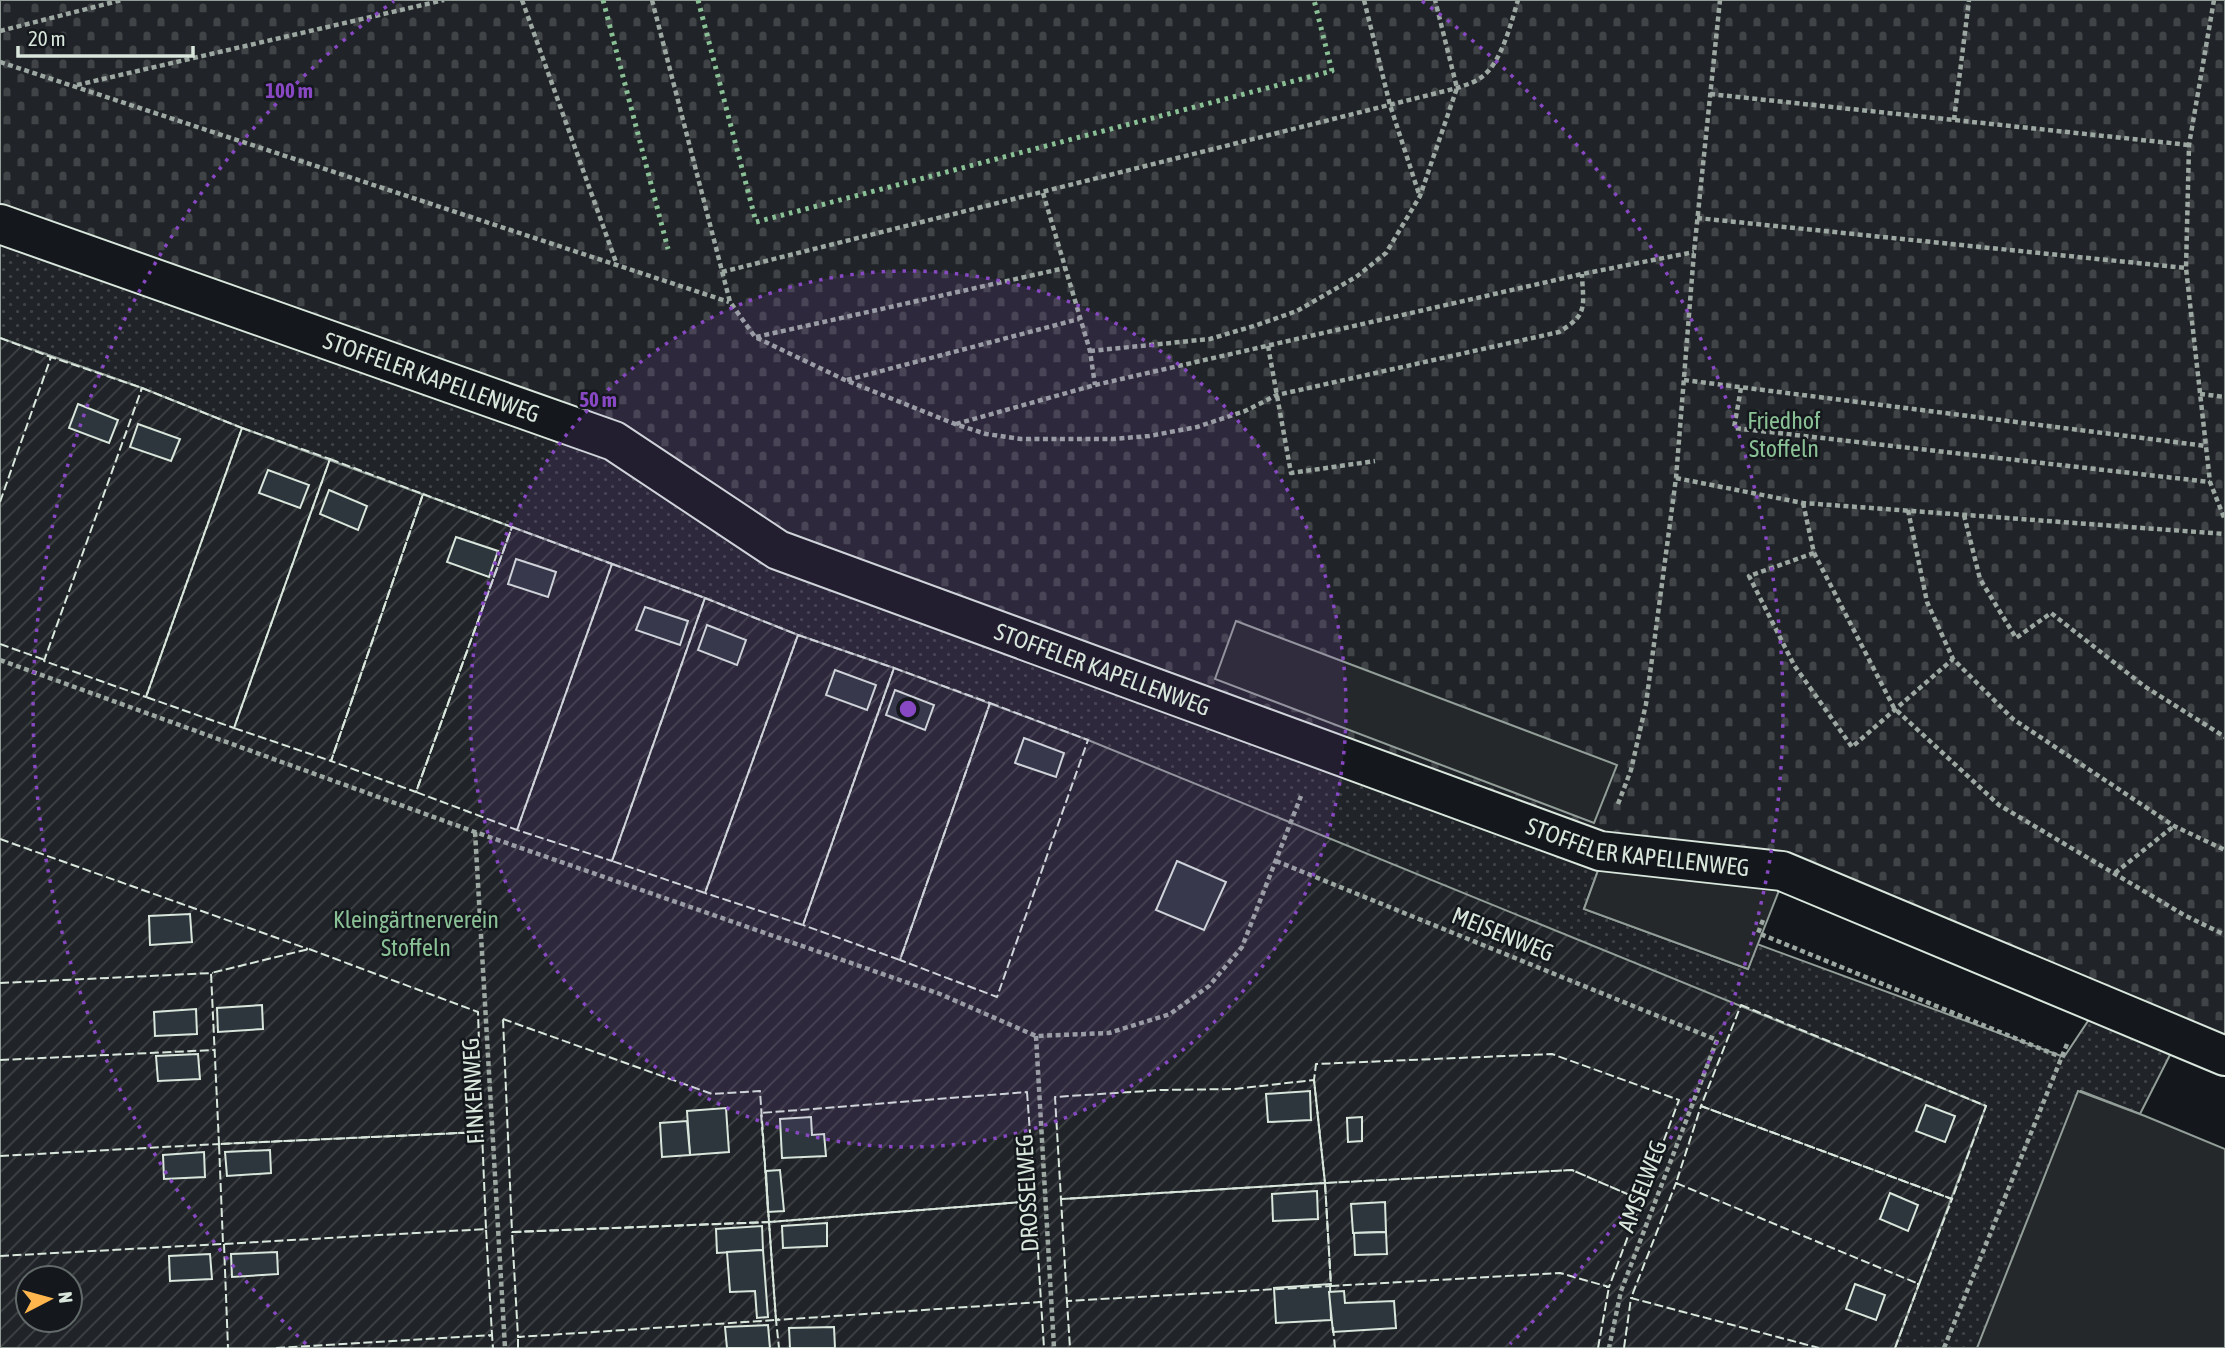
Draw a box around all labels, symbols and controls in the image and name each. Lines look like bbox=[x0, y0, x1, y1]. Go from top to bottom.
scale bar bbox=[18, 14, 192, 58]
text: 20 m bbox=[28, 26, 66, 50]
text: 100 m bbox=[265, 78, 313, 102]
street label: STOFFELER KAPELLENWEG bbox=[320, 326, 544, 427]
text: 50 m bbox=[579, 387, 617, 411]
park label: Friedhof Stoffeln bbox=[1747, 407, 1821, 462]
street label: STOFFELER KAPELLENWEG bbox=[991, 617, 1214, 721]
centre of rings bbox=[896, 697, 920, 721]
street label: STOFFELER KAPELLENWEG bbox=[1523, 812, 1751, 881]
street label: MEISENWEG bbox=[1448, 901, 1558, 967]
park label: Kleingärtnerverein Stoffeln bbox=[333, 906, 499, 961]
street label: FINKENWEG bbox=[457, 1037, 489, 1145]
street label: DROSSELWEG bbox=[1010, 1133, 1044, 1253]
street label: AMSELWEG bbox=[1612, 1136, 1672, 1236]
north arrow bbox=[14, 1264, 84, 1334]
text: N bbox=[54, 1290, 77, 1304]

